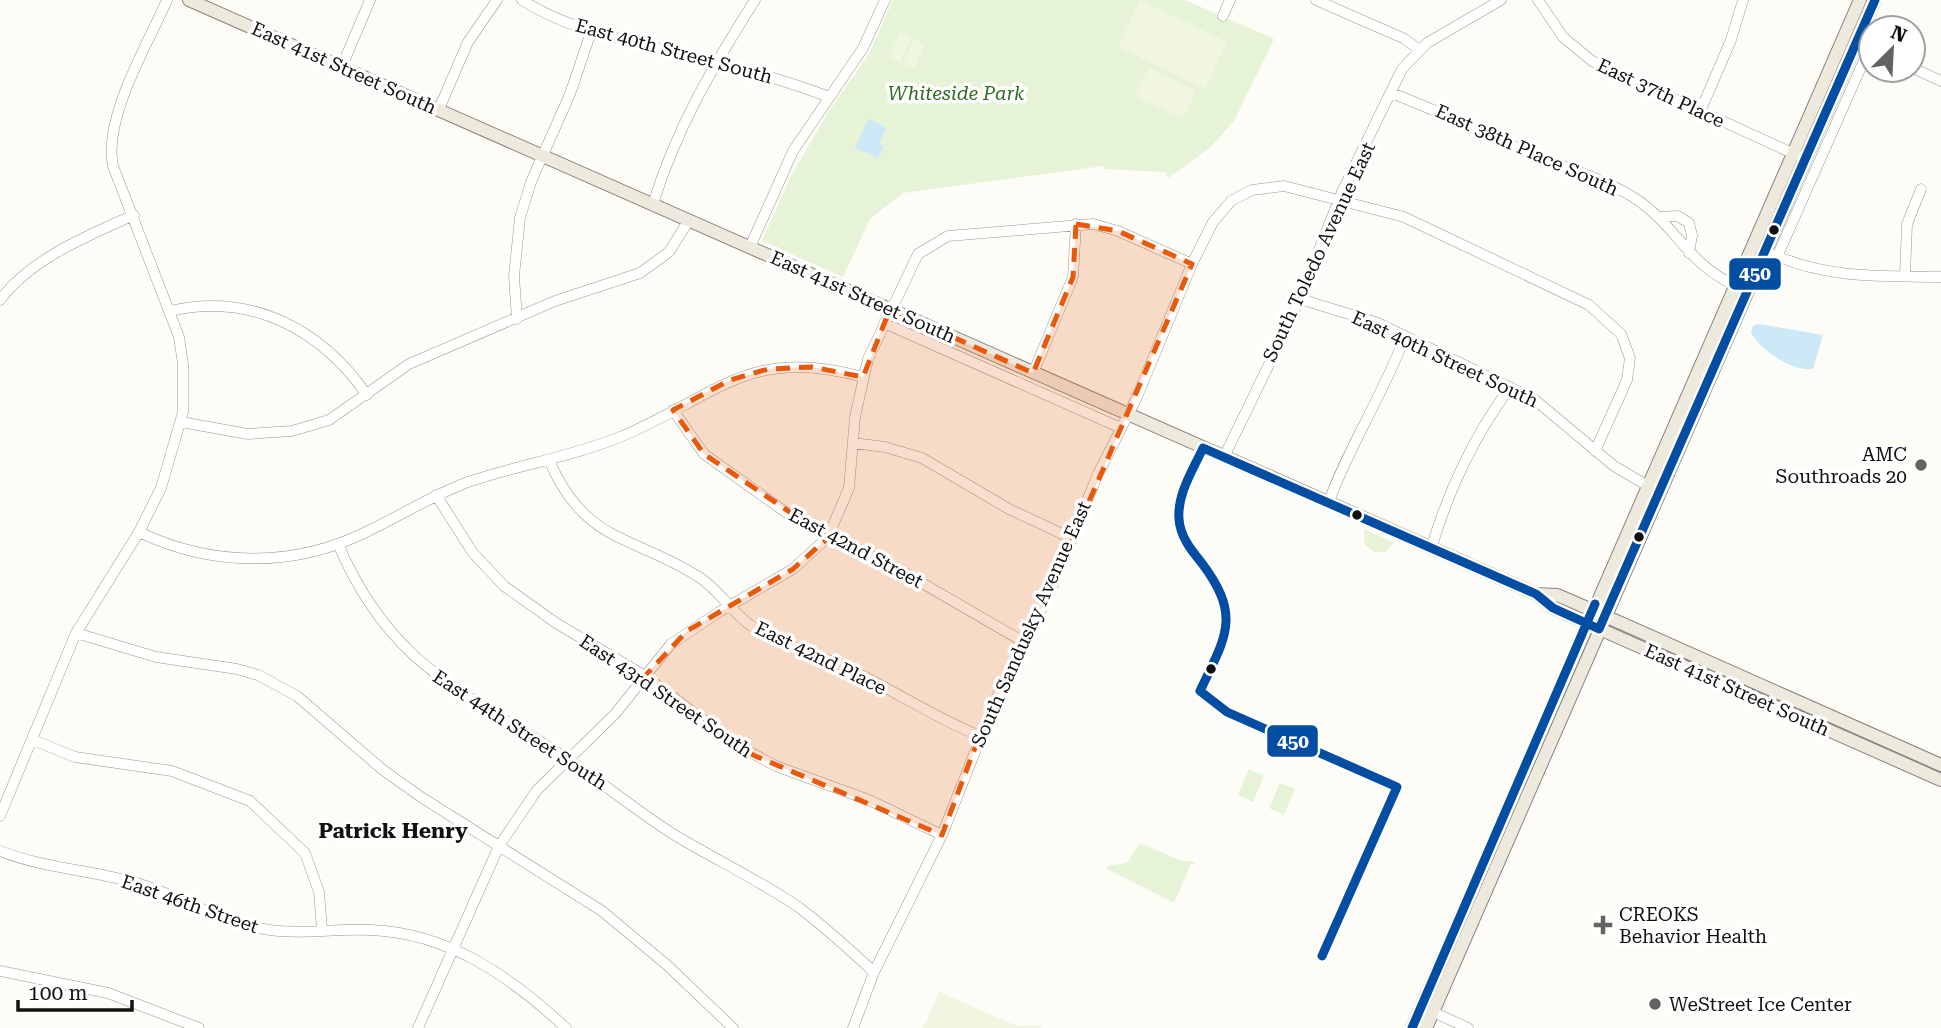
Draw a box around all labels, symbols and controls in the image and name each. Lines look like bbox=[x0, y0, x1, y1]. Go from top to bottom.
street label: East 40th Street South bbox=[573, 14, 775, 88]
north arrow bbox=[1857, 14, 1927, 84]
street label: East 41st Street South bbox=[248, 17, 440, 119]
text: N bbox=[1887, 20, 1910, 48]
street label: East 37th Place bbox=[1594, 53, 1728, 133]
park label: Whiteside Park bbox=[888, 82, 1025, 105]
street label: East 38th Place South bbox=[1432, 99, 1622, 201]
street label: South Toledo Avenue East bbox=[1258, 139, 1380, 365]
unlabelled marker bbox=[1767, 223, 1781, 237]
street label: East 41st Street South bbox=[767, 246, 959, 348]
line badge: 450 bbox=[1728, 257, 1782, 291]
text: 450 bbox=[1739, 262, 1771, 285]
street label: East 40th Street South bbox=[1348, 306, 1542, 412]
place label: AMC Southroads 20 bbox=[1776, 443, 1907, 488]
marker: AMC Southroads 20 bbox=[1913, 457, 1929, 473]
street label: South Sandusky Avenue East bbox=[966, 497, 1096, 751]
street label: East 42nd Street bbox=[785, 503, 927, 593]
unlabelled marker bbox=[1350, 508, 1364, 522]
unlabelled marker bbox=[1632, 530, 1646, 544]
street label: East 42nd Place bbox=[752, 616, 890, 700]
street label: East 43rd Street South bbox=[575, 630, 757, 762]
street label: East 41st Street South bbox=[1641, 639, 1833, 741]
unlabelled marker bbox=[1204, 662, 1218, 676]
street label: East 44th Street South bbox=[429, 665, 611, 795]
line badge: 450 bbox=[1266, 724, 1319, 758]
text: 450 bbox=[1277, 730, 1309, 753]
district label: Patrick Henry bbox=[318, 819, 468, 843]
street label: East 46th Street bbox=[118, 870, 262, 938]
place label: CREOKS Behavior Health bbox=[1619, 903, 1767, 948]
marker: CREOKS Behavior Health bbox=[1593, 915, 1613, 935]
scale bar bbox=[18, 968, 131, 1012]
text: 100 m bbox=[28, 981, 88, 1005]
place label: WeStreet Ice Center bbox=[1669, 993, 1852, 1016]
marker: WeStreet Ice Center bbox=[1647, 996, 1663, 1012]

